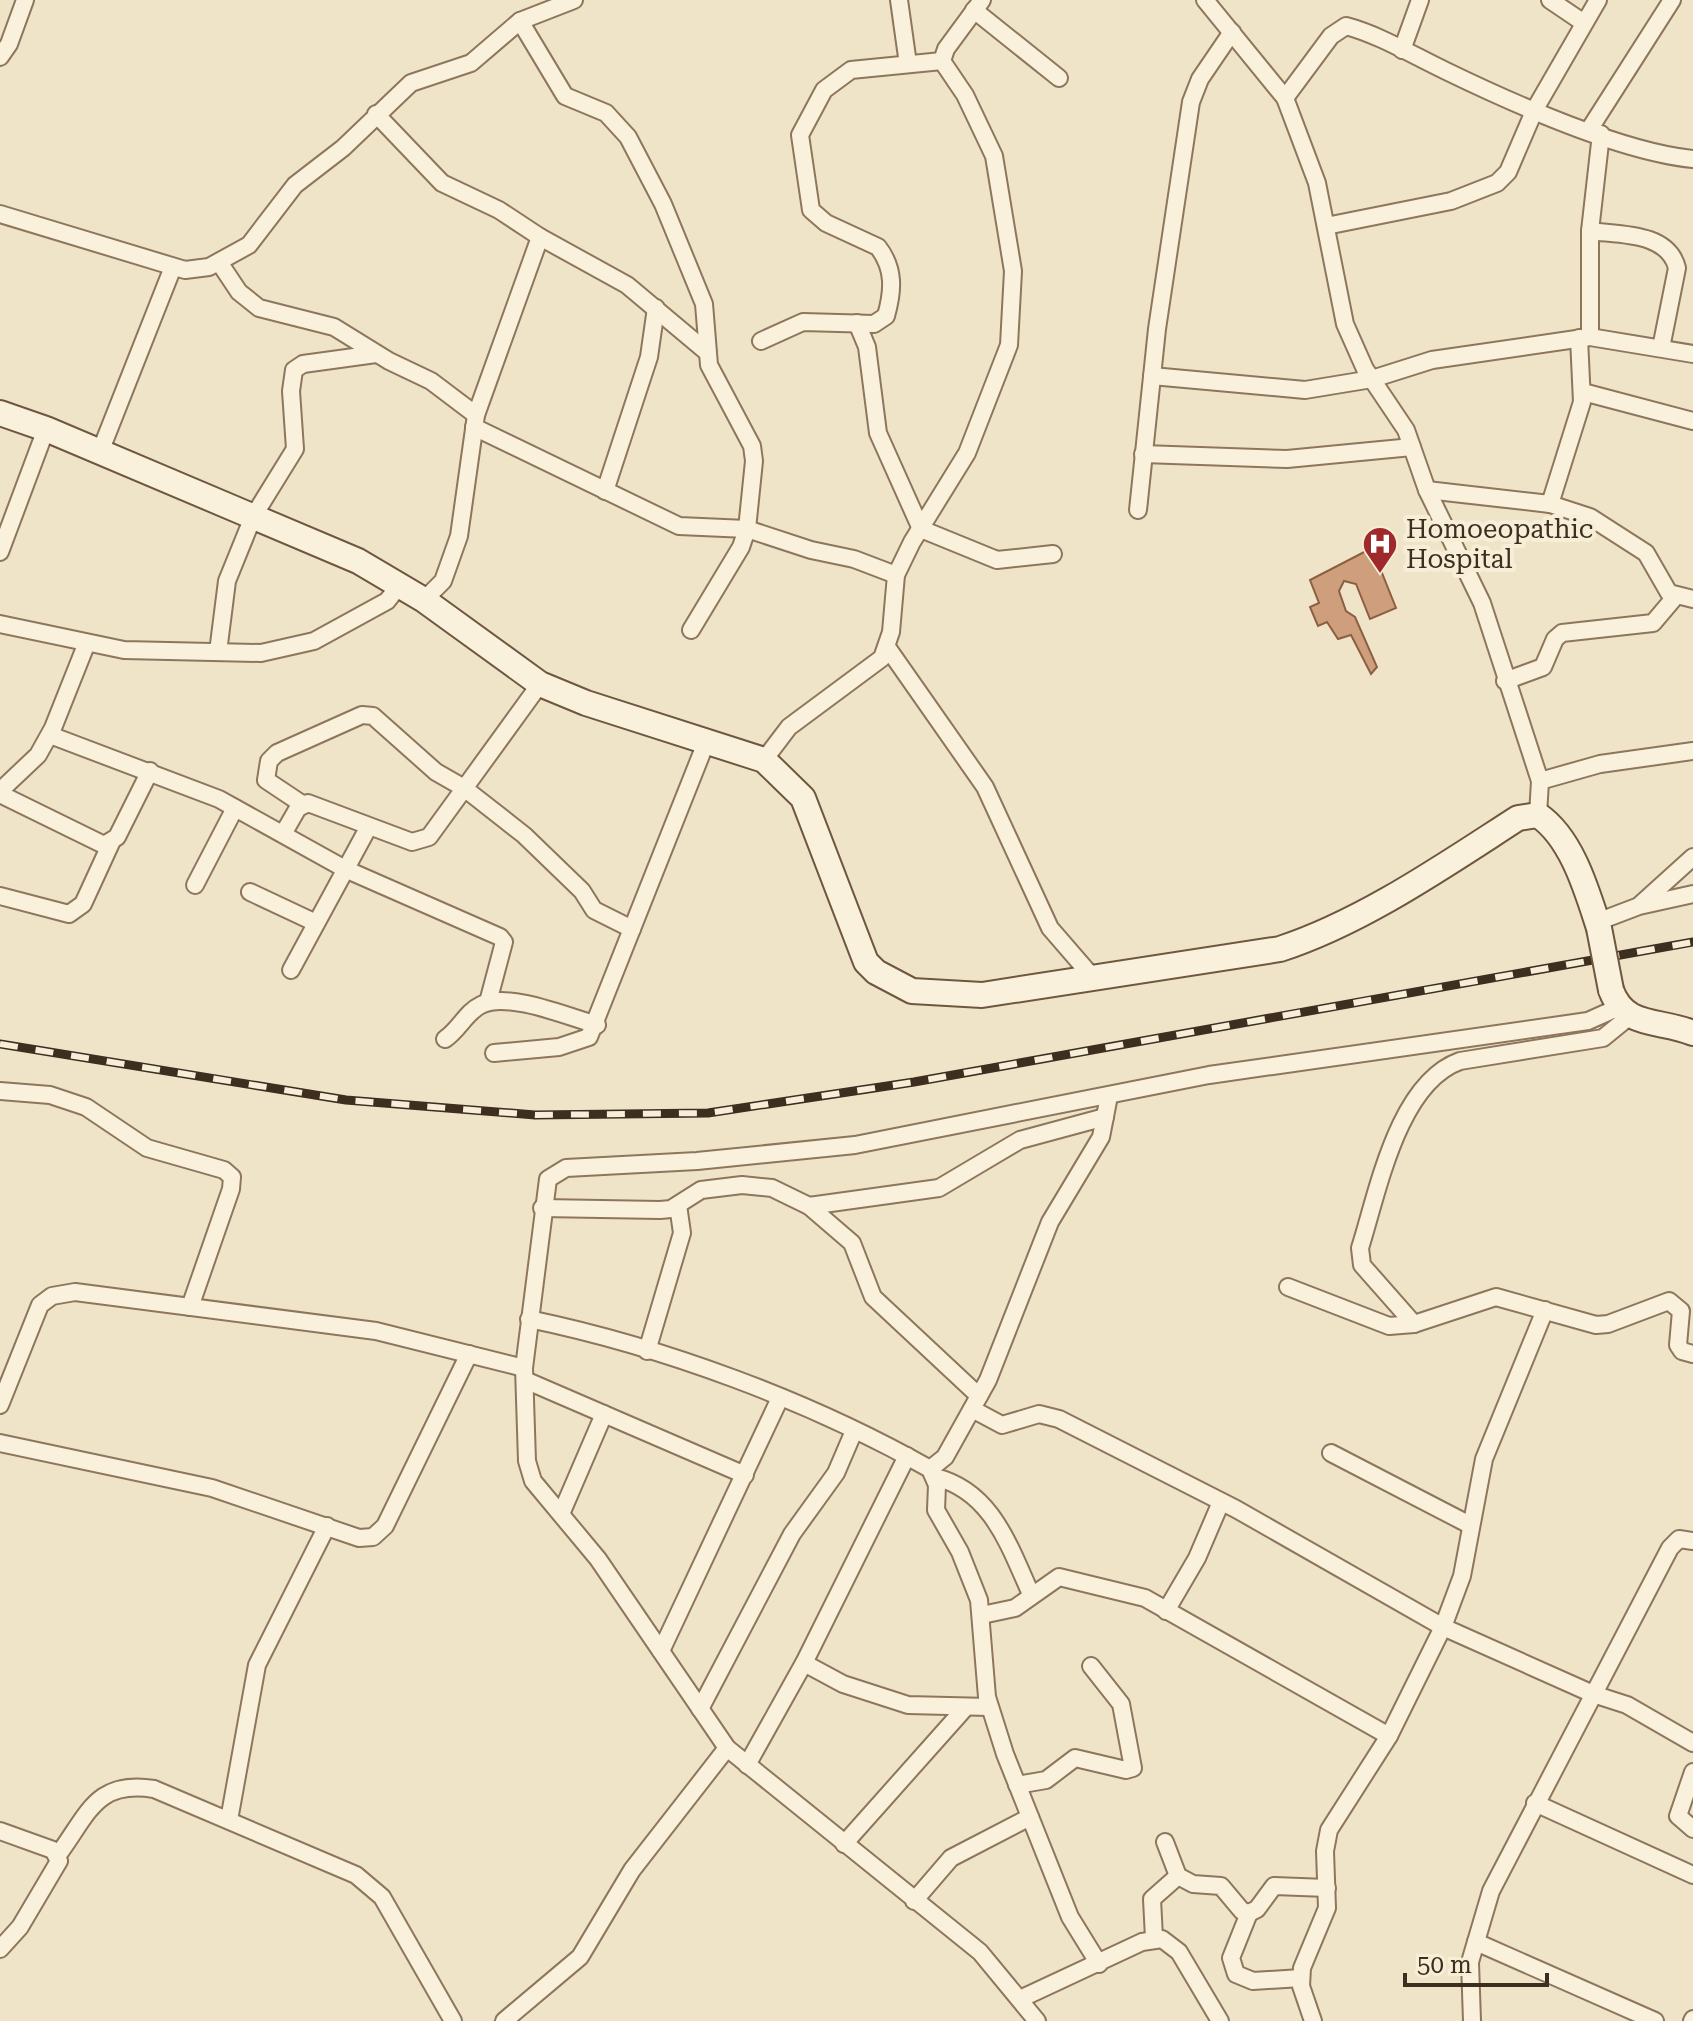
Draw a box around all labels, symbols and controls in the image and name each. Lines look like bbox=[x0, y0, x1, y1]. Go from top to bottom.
place label: Homoeopathic Hospital bbox=[1406, 514, 1593, 574]
hospital icon: Homoeopathic Hospital bbox=[1361, 525, 1399, 575]
scale bar bbox=[1405, 1937, 1547, 1987]
text: 50 m bbox=[1417, 1951, 1472, 1979]

